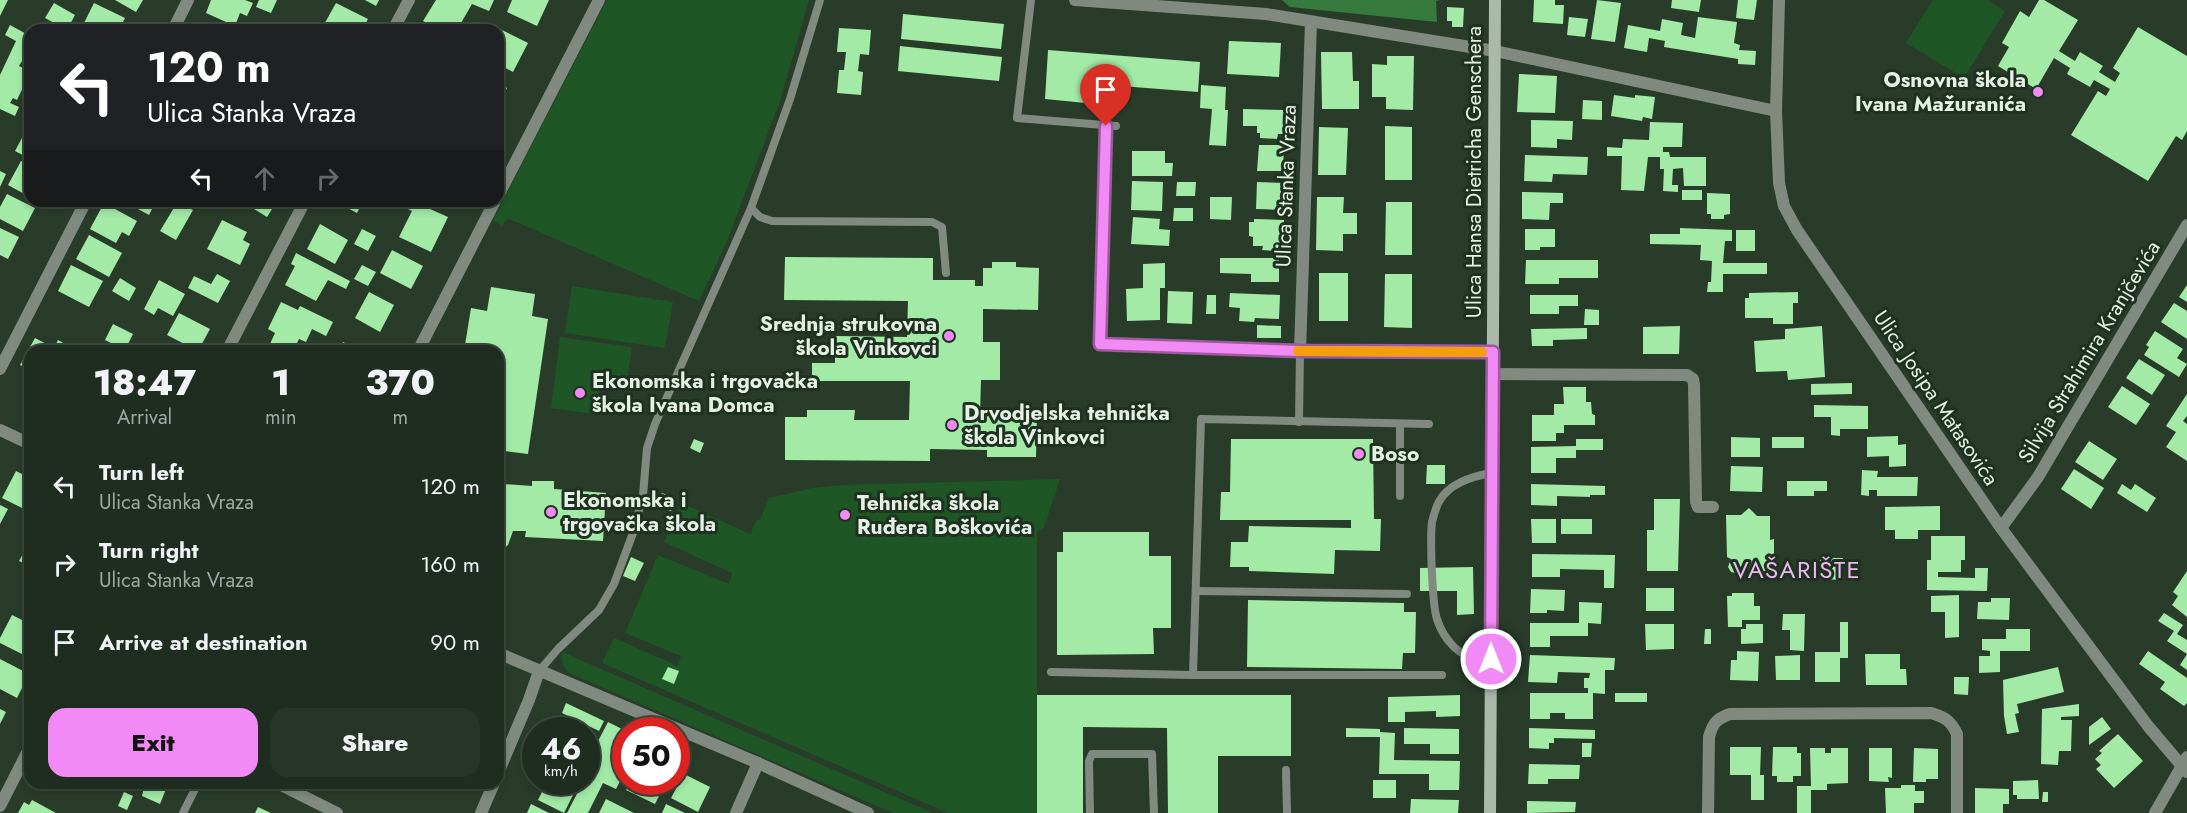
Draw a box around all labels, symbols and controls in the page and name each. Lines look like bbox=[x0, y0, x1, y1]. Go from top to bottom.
street label: Ulica Hansa Dietricha Genschera bbox=[1459, 26, 1489, 318]
text: 120 m bbox=[147, 37, 271, 98]
icon: left bbox=[48, 48, 126, 126]
pin bbox=[1080, 64, 1131, 126]
place label: Osnovna škola Ivana Mažuranića bbox=[1855, 65, 2026, 119]
icon: arrive bbox=[1089, 73, 1122, 106]
marker: Osnovna škola Ivana Mažuranića bbox=[2031, 85, 2045, 99]
text: Ulica Stanka Vraza bbox=[147, 93, 356, 132]
street label: Ulica Stanka Vraza bbox=[1268, 104, 1304, 268]
icon: left bbox=[185, 162, 218, 195]
icon: ahead bbox=[248, 162, 281, 195]
icon: right bbox=[311, 162, 344, 195]
street label: Silvija Strahimira Kranjčevića bbox=[2011, 235, 2167, 469]
street label: Ulica Josipa Matasovića bbox=[1866, 304, 2006, 492]
place label: Srednja strukovna škola Vinkovci bbox=[760, 309, 937, 363]
marker: Srednja strukovna škola Vinkovci bbox=[942, 329, 956, 343]
text: 18:47 bbox=[93, 356, 196, 408]
text: 1 bbox=[271, 356, 290, 408]
text: 370 bbox=[365, 356, 435, 408]
place label: Ekonomska i trgovačka škola Ivana Domca bbox=[592, 366, 818, 420]
marker: Ekonomska i trgovačka škola Ivana Domca bbox=[573, 386, 587, 400]
place label: Drvodjelska tehnička škola Vinkovci bbox=[964, 398, 1170, 452]
text: Arrival bbox=[117, 403, 172, 432]
text: min bbox=[265, 403, 296, 432]
text: m bbox=[392, 403, 408, 432]
marker: Drvodjelska tehnička škola Vinkovci bbox=[945, 418, 959, 432]
place label: Boso bbox=[1371, 439, 1419, 469]
marker: Boso bbox=[1352, 447, 1366, 461]
text: Turn left bbox=[99, 456, 184, 488]
icon: left bbox=[48, 470, 81, 503]
text: 120 m bbox=[421, 470, 480, 502]
place label: Ekonomska i trgovačka škola bbox=[563, 485, 716, 539]
text: Ulica Stanka Vraza bbox=[99, 488, 254, 517]
place label: Tehnička škola Ruđera Boškovića bbox=[857, 488, 1032, 542]
marker: Ekonomska i trgovačka škola bbox=[544, 505, 558, 519]
marker: Tehnička škola Ruđera Boškovića bbox=[838, 508, 852, 522]
text: Turn right bbox=[99, 534, 199, 566]
icon: right bbox=[48, 548, 81, 581]
text: 160 m bbox=[420, 548, 480, 580]
district label: VAŠARIŠTE bbox=[1733, 552, 1861, 587]
text: Ulica Stanka Vraza bbox=[99, 566, 254, 595]
icon: arrive bbox=[48, 626, 81, 659]
text: Arrive at destination bbox=[99, 626, 308, 658]
text: 90 m bbox=[430, 626, 480, 658]
position arrow bbox=[1459, 627, 1523, 691]
button: Exit bbox=[48, 708, 258, 777]
button: Share bbox=[270, 708, 480, 777]
speed limit sign: 50 bbox=[612, 717, 690, 795]
text: 46 bbox=[540, 727, 582, 770]
text: km/h bbox=[544, 760, 578, 782]

